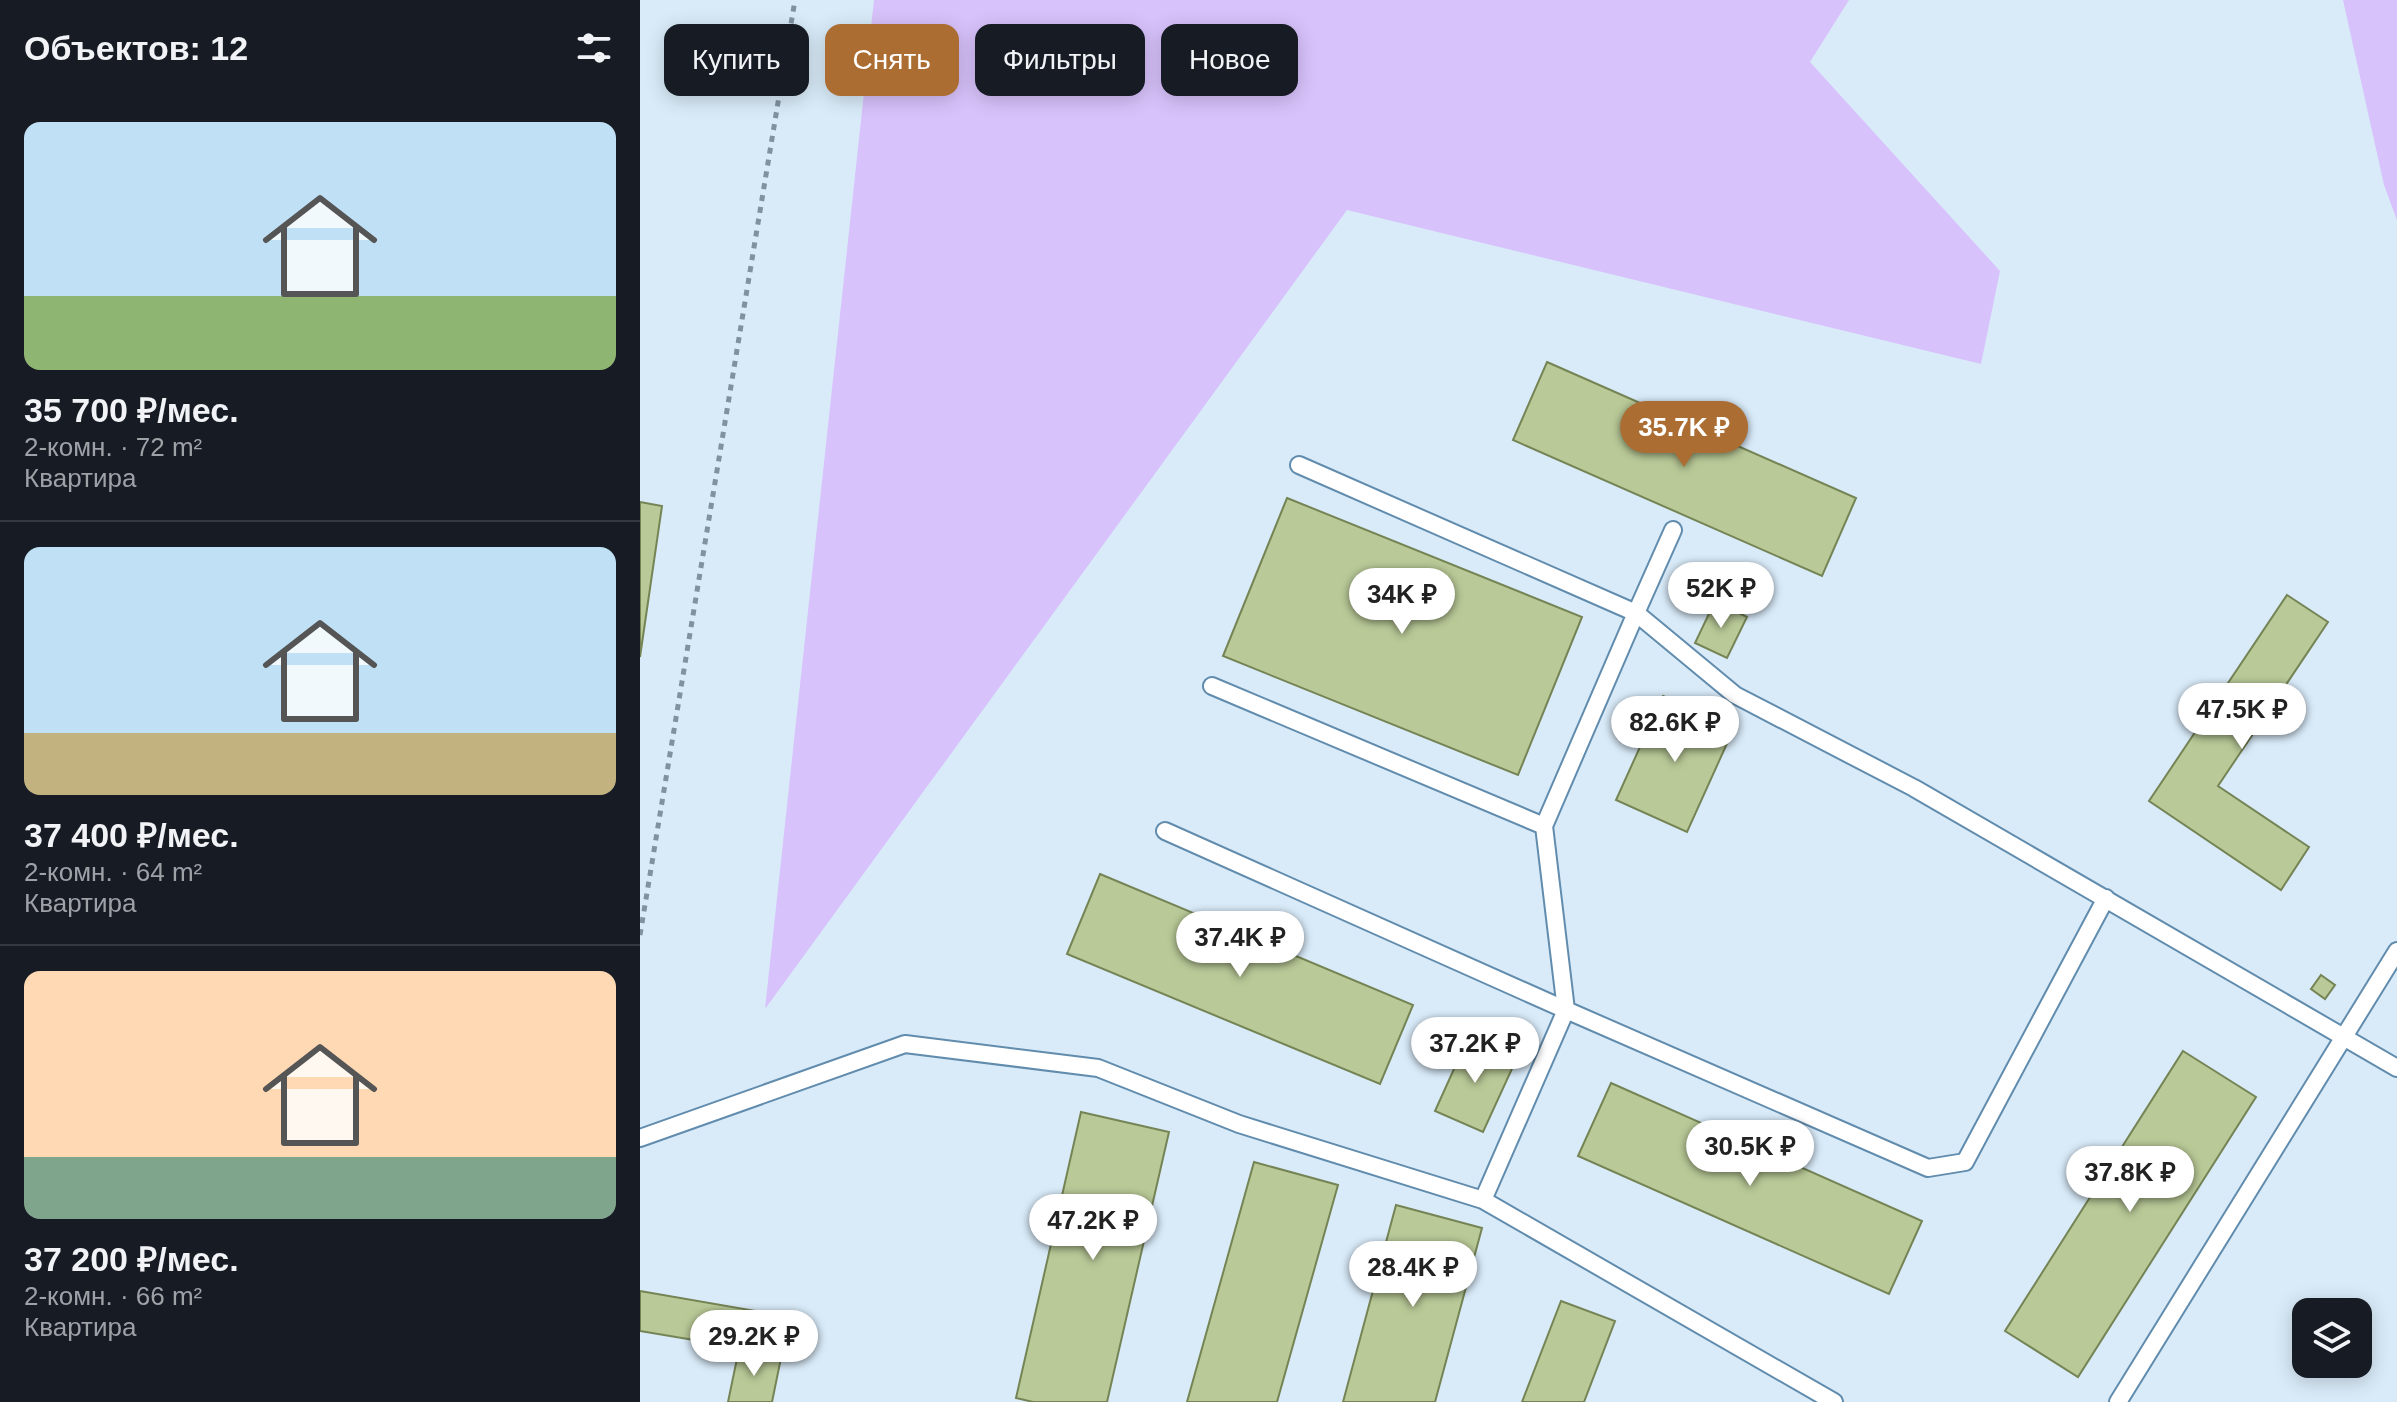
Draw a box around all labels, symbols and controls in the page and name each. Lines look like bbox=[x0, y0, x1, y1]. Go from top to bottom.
chip: Купить bbox=[664, 24, 809, 96]
chip: Снять bbox=[825, 24, 959, 96]
chip: Фильтры bbox=[975, 24, 1145, 96]
chip: Новое bbox=[1161, 24, 1298, 96]
icon: filters bbox=[572, 26, 616, 70]
text: Объектов: 12 bbox=[24, 29, 248, 67]
icon: home bbox=[248, 174, 392, 318]
text: 35 700 ₽/мес. bbox=[24, 391, 239, 429]
pin: 35.7K ₽ bbox=[1610, 401, 1758, 469]
text: 35.7K ₽ bbox=[1638, 412, 1730, 442]
text: 2-комн. · 72 m² bbox=[24, 432, 202, 462]
text: Квартира bbox=[24, 463, 136, 493]
pin: 52K ₽ bbox=[1665, 562, 1777, 630]
pin: 34K ₽ bbox=[1346, 568, 1458, 636]
text: 52K ₽ bbox=[1686, 573, 1756, 603]
text: 34K ₽ bbox=[1367, 579, 1437, 609]
icon: home bbox=[248, 599, 392, 743]
pin: 47.5K ₽ bbox=[2168, 683, 2316, 751]
text: 47.5K ₽ bbox=[2196, 694, 2288, 724]
pin: 82.6K ₽ bbox=[1601, 696, 1749, 764]
text: 82.6K ₽ bbox=[1629, 707, 1721, 737]
text: 37 400 ₽/мес. bbox=[24, 816, 239, 854]
text: 2-комн. · 64 m² bbox=[24, 857, 202, 887]
text: Квартира bbox=[24, 888, 136, 918]
pin: 37.4K ₽ bbox=[1166, 911, 1314, 979]
text: 37.4K ₽ bbox=[1194, 922, 1286, 952]
pin: 37.2K ₽ bbox=[1401, 1017, 1549, 1085]
icon: home bbox=[248, 1023, 392, 1167]
text: 37.2K ₽ bbox=[1429, 1028, 1521, 1058]
pin: 30.5K ₽ bbox=[1676, 1120, 1824, 1188]
text: 30.5K ₽ bbox=[1704, 1131, 1796, 1161]
pin: 37.8K ₽ bbox=[2056, 1146, 2204, 1214]
text: 37.8K ₽ bbox=[2084, 1157, 2176, 1187]
pin: 47.2K ₽ bbox=[1019, 1194, 1167, 1262]
text: 47.2K ₽ bbox=[1047, 1205, 1139, 1235]
text: 37 200 ₽/мес. bbox=[24, 1240, 239, 1278]
pin: 28.4K ₽ bbox=[1339, 1241, 1487, 1309]
text: 28.4K ₽ bbox=[1367, 1252, 1459, 1282]
text: 2-комн. · 66 m² bbox=[24, 1281, 202, 1311]
map controls bbox=[2292, 1298, 2372, 1378]
button: layers bbox=[2292, 1298, 2372, 1378]
pin: 29.2K ₽ bbox=[680, 1310, 828, 1378]
text: Квартира bbox=[24, 1312, 136, 1342]
text: 29.2K ₽ bbox=[708, 1321, 800, 1351]

